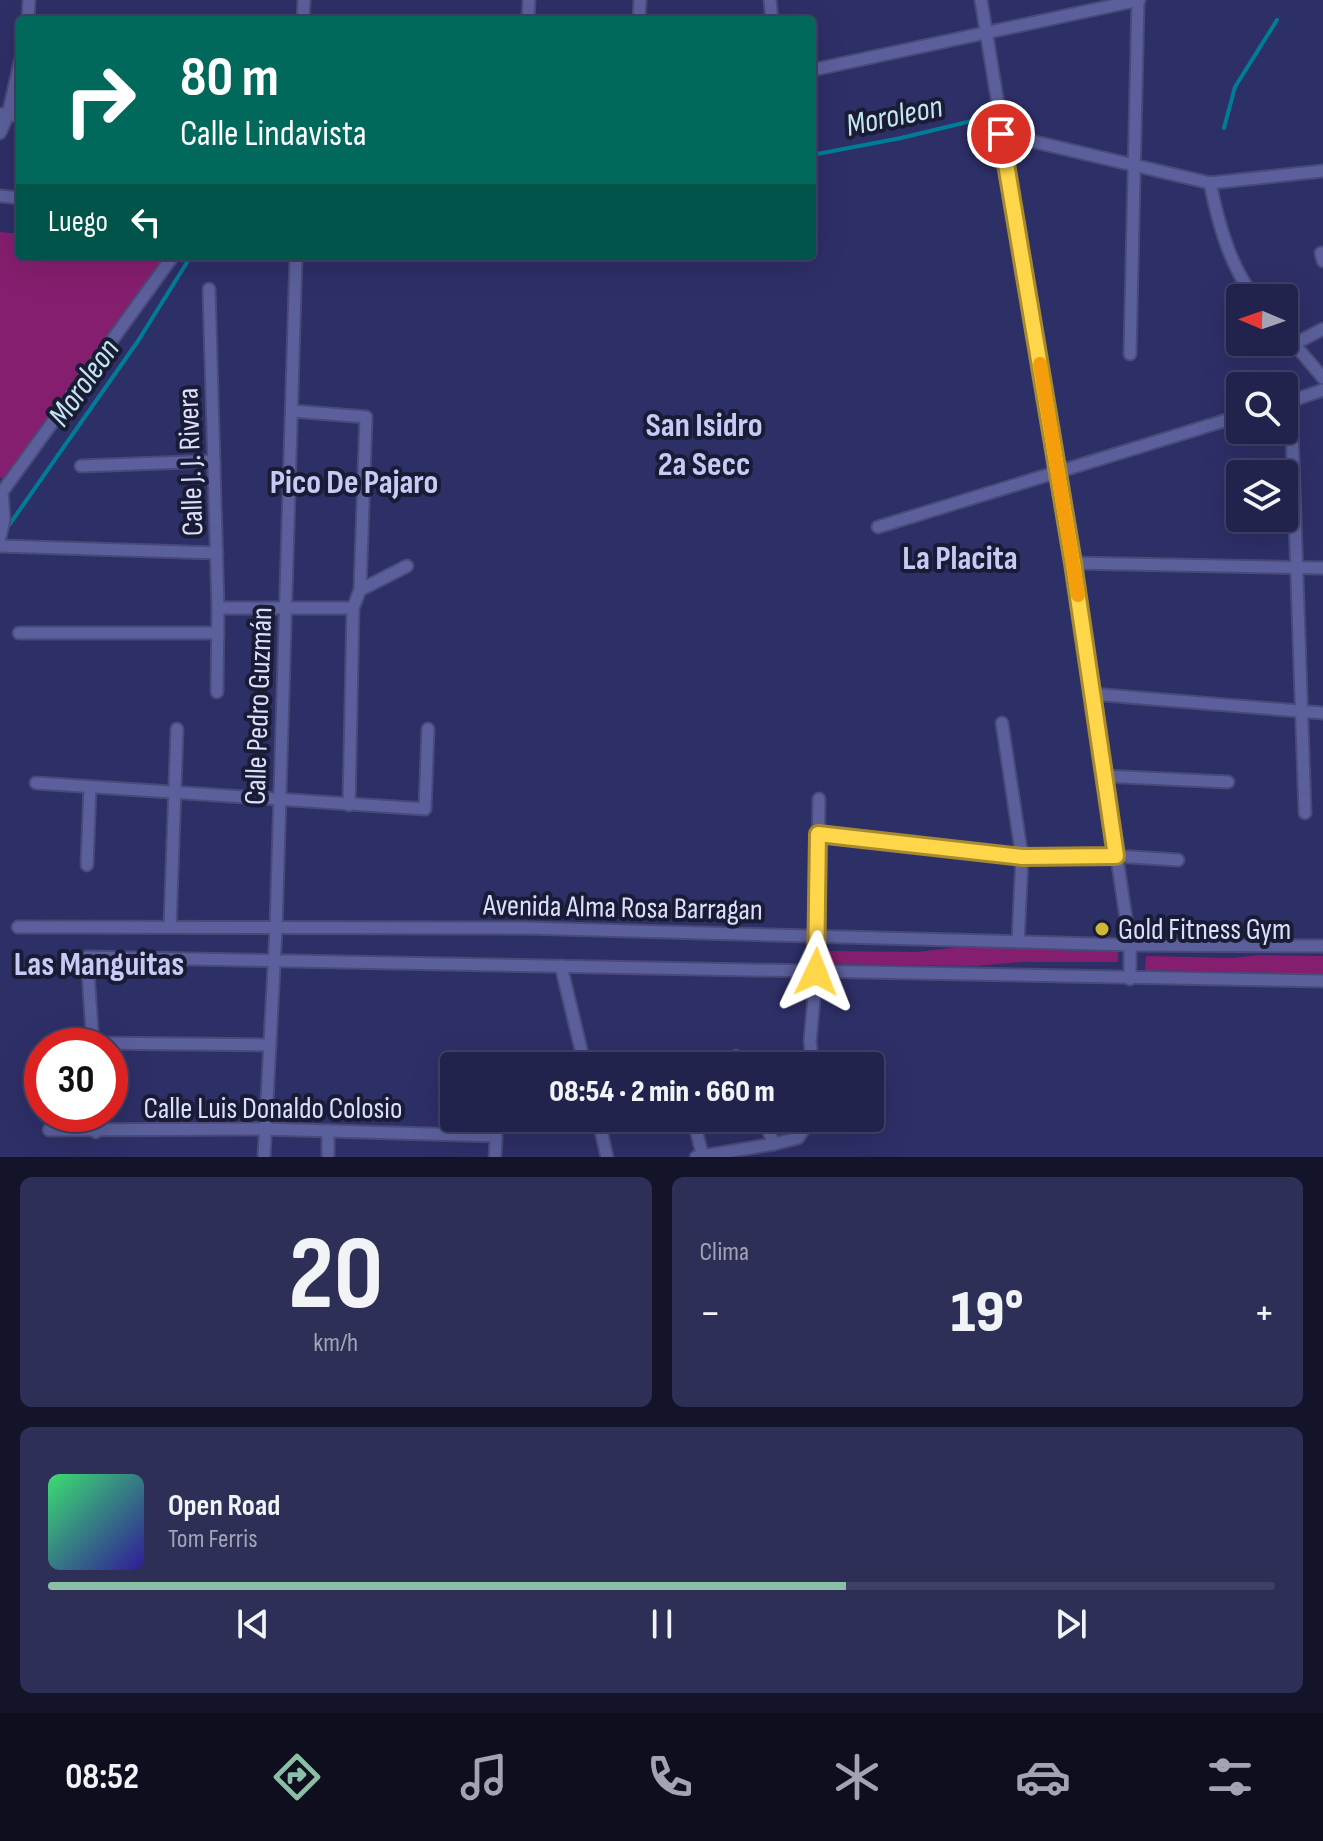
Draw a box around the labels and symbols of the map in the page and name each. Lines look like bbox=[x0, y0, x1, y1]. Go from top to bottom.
water label: Moroleon bbox=[842, 87, 946, 146]
pin bbox=[967, 100, 1035, 168]
north arrow bbox=[1226, 284, 1298, 356]
water label: Moroleon bbox=[40, 332, 128, 434]
street label: Calle J. J. Rivera bbox=[170, 387, 212, 537]
district label: San Isidro 2a Secc bbox=[646, 405, 762, 485]
district label: Pico De Pajaro bbox=[270, 462, 438, 503]
district label: La Placita bbox=[902, 538, 1018, 579]
street label: Calle Pedro Guzmán bbox=[238, 606, 280, 806]
street label: Avenida Alma Rosa Barragan bbox=[482, 888, 763, 928]
place label: Gold Fitness Gym bbox=[1118, 912, 1291, 948]
marker: Gold Fitness Gym bbox=[1093, 920, 1111, 938]
position arrow bbox=[774, 930, 858, 1014]
district label: Las Manguitas bbox=[14, 944, 184, 985]
speed limit sign: 30 bbox=[24, 1028, 128, 1132]
street label: Calle Luis Donaldo Colosio bbox=[144, 1091, 402, 1127]

